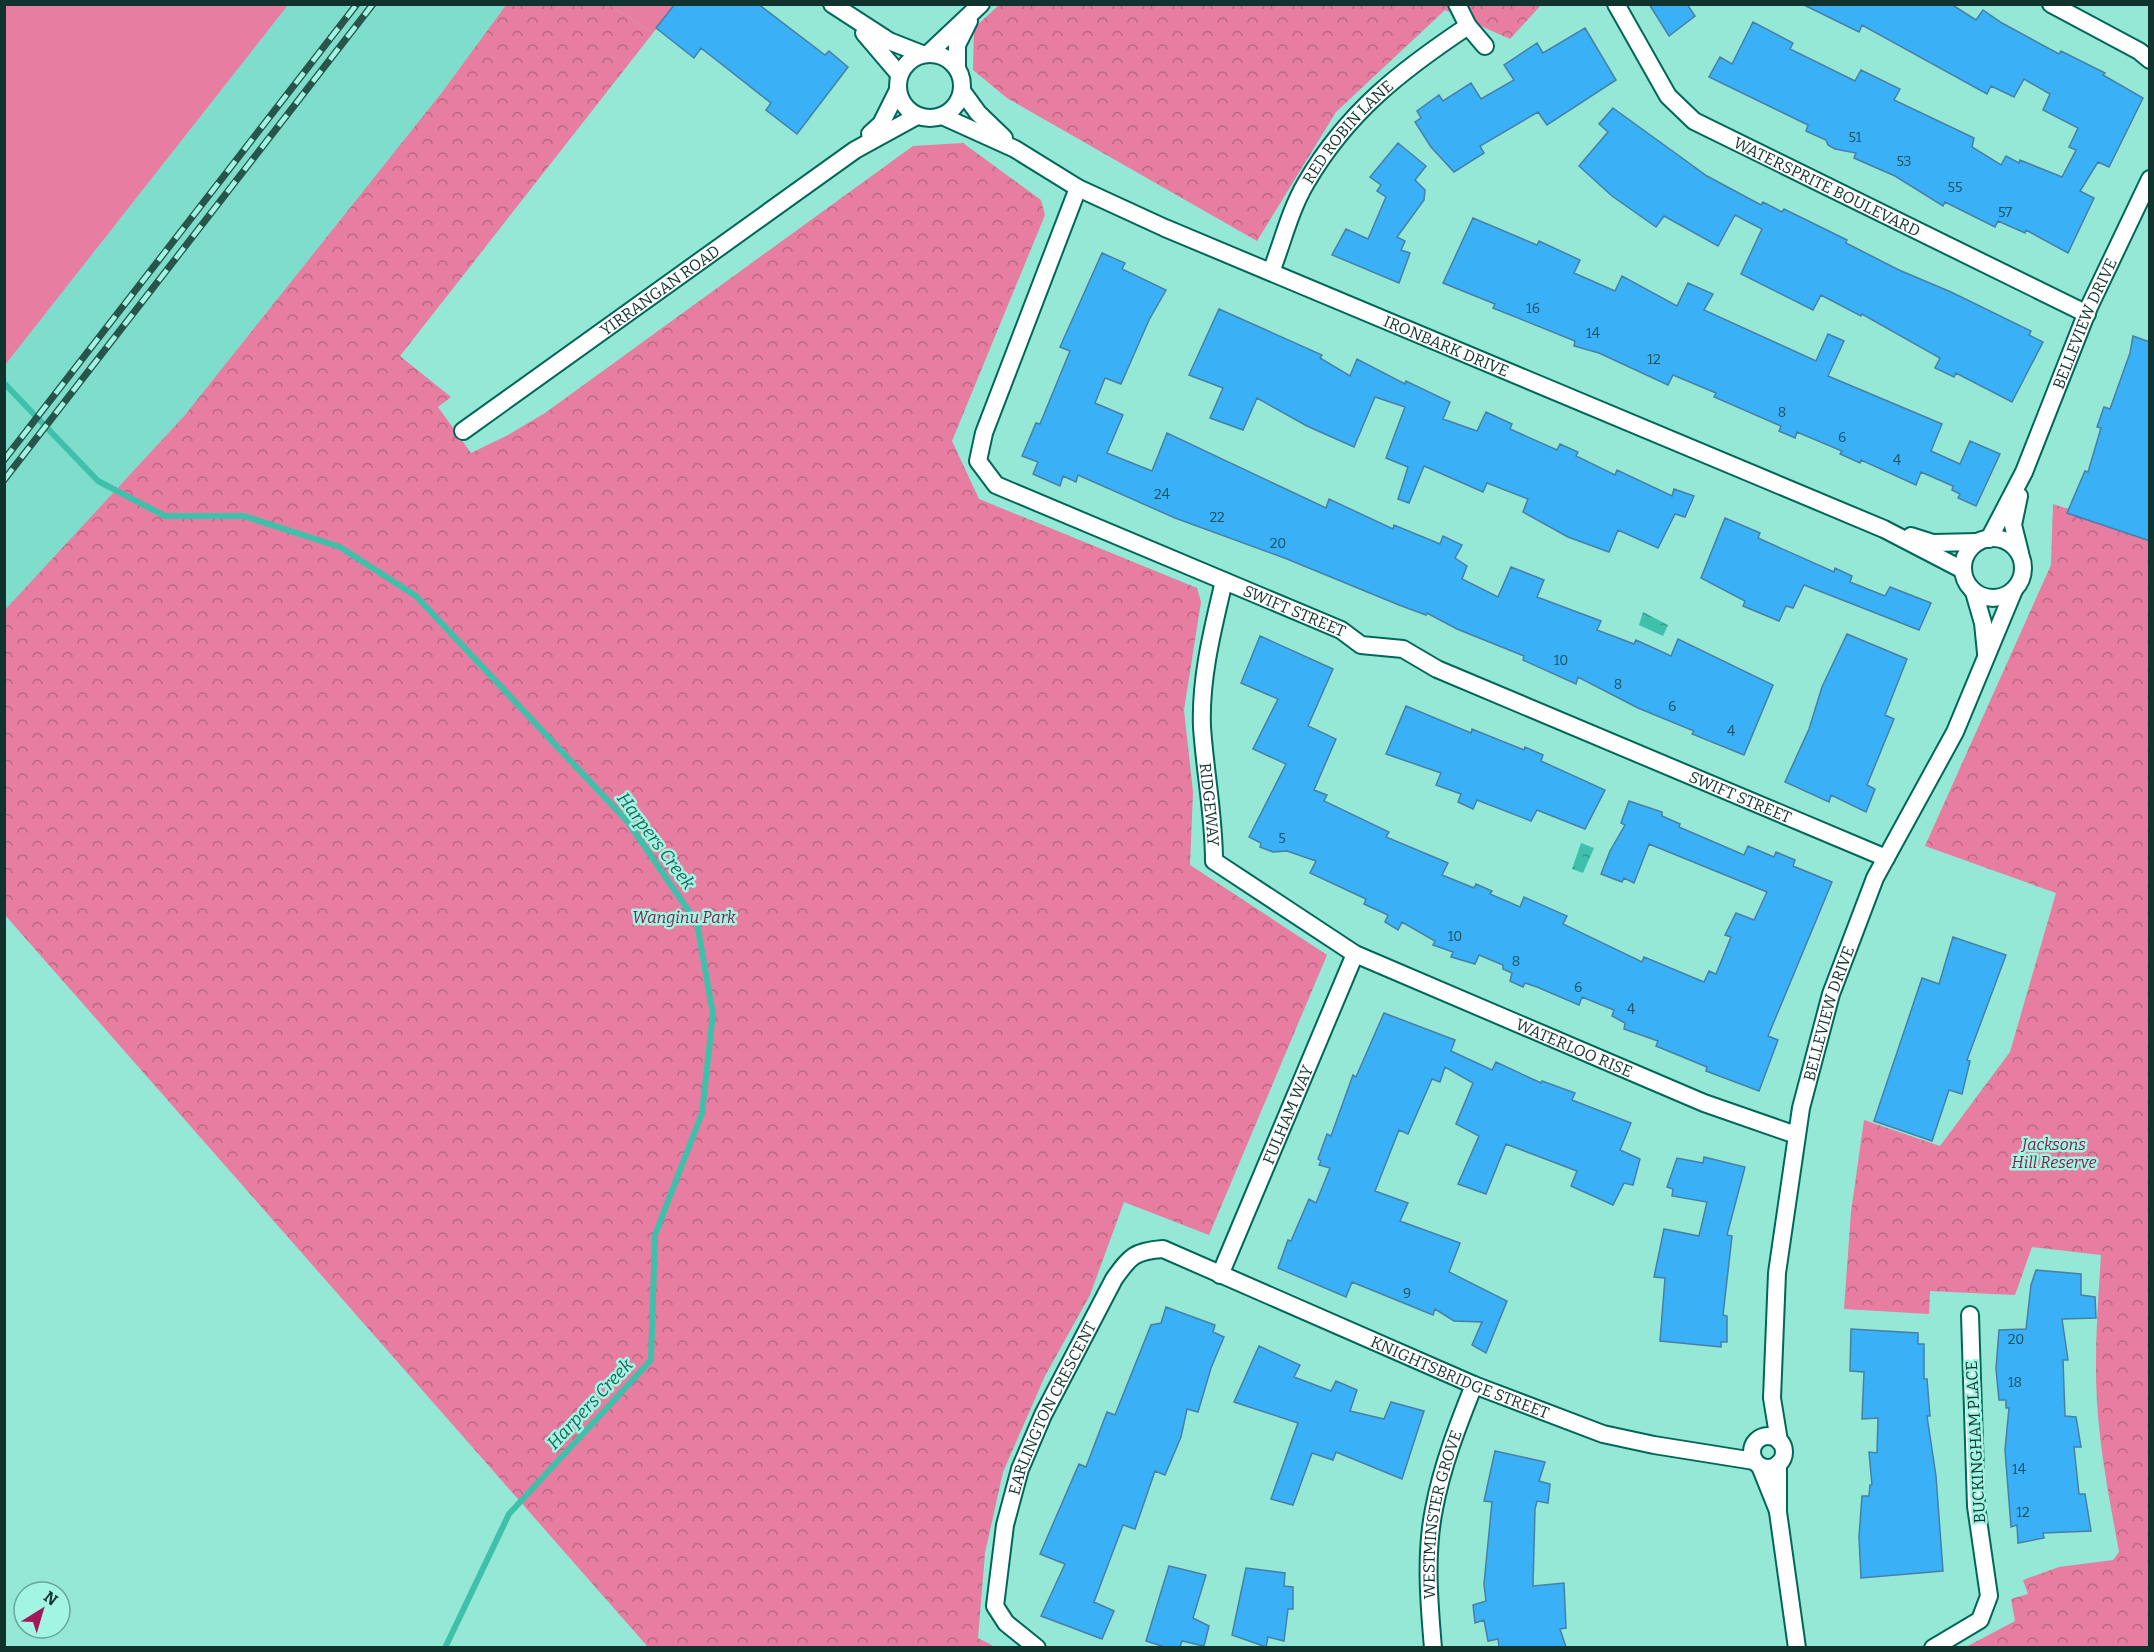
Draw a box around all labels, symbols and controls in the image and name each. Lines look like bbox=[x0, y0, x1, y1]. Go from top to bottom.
street label: RED ROBIN LANE bbox=[1299, 76, 1397, 187]
house number: 51 bbox=[1849, 129, 1862, 146]
street label: WATERSPRITE BOULEVARD bbox=[1730, 133, 1923, 241]
house number: 53 bbox=[1896, 153, 1912, 170]
house number: 55 bbox=[1948, 179, 1962, 196]
house number: 57 bbox=[1998, 204, 2012, 221]
street label: YIRRANGAN ROAD bbox=[597, 241, 723, 340]
street label: BELLEVIEW DRIVE bbox=[2049, 255, 2121, 392]
house number: 16 bbox=[1526, 300, 1540, 317]
street label: IRONBARK DRIVE bbox=[1381, 312, 1512, 381]
house number: 14 bbox=[1586, 325, 1600, 342]
house number: 12 bbox=[1647, 351, 1661, 368]
house number: 8 bbox=[1778, 404, 1786, 421]
house number: 6 bbox=[1838, 429, 1846, 446]
house number: 4 bbox=[1893, 452, 1901, 469]
house number: 24 bbox=[1154, 486, 1170, 503]
house number: 22 bbox=[1209, 509, 1225, 526]
house number: 20 bbox=[1270, 535, 1286, 552]
street label: SWIFT STREET bbox=[1240, 581, 1348, 641]
house number: 10 bbox=[1554, 652, 1568, 669]
house number: 8 bbox=[1614, 676, 1622, 693]
house number: 6 bbox=[1668, 698, 1676, 715]
house number: 4 bbox=[1727, 723, 1735, 740]
street label: RIDGEWAY bbox=[1195, 762, 1223, 848]
street label: SWIFT STREET bbox=[1686, 767, 1794, 827]
water label: Harpers Creek bbox=[612, 788, 700, 894]
house number: 5 bbox=[1278, 830, 1286, 847]
park label: Wanginu Park bbox=[632, 908, 736, 927]
house number: 10 bbox=[1448, 928, 1462, 945]
street label: BELLEVIEW DRIVE bbox=[1800, 943, 1858, 1083]
house number: 8 bbox=[1512, 953, 1520, 970]
house number: 6 bbox=[1574, 979, 1582, 996]
house number: 4 bbox=[1627, 1001, 1635, 1018]
street label: WATERLOO RISE bbox=[1513, 1015, 1635, 1081]
street label: FULHAM WAY bbox=[1259, 1062, 1317, 1167]
park label: Jacksons Hill Reserve bbox=[2012, 1135, 2096, 1172]
house number: 9 bbox=[1403, 1285, 1411, 1302]
street label: EARLINGTON CRESCENT bbox=[1005, 1318, 1100, 1497]
house number: 20 bbox=[2008, 1331, 2024, 1348]
street label: KNIGHTSBRIDGE STREET bbox=[1368, 1332, 1552, 1423]
water label: Harpers Creek bbox=[542, 1354, 638, 1454]
street label: BUCKINGHAM PLACE bbox=[1962, 1360, 1989, 1524]
house number: 18 bbox=[2008, 1374, 2022, 1391]
street label: WESTMINSTER GROVE bbox=[1420, 1428, 1466, 1599]
house number: 14 bbox=[2012, 1461, 2026, 1478]
house number: 12 bbox=[2016, 1504, 2030, 1521]
north arrow bbox=[12, 1580, 72, 1640]
text: N bbox=[40, 1587, 61, 1610]

